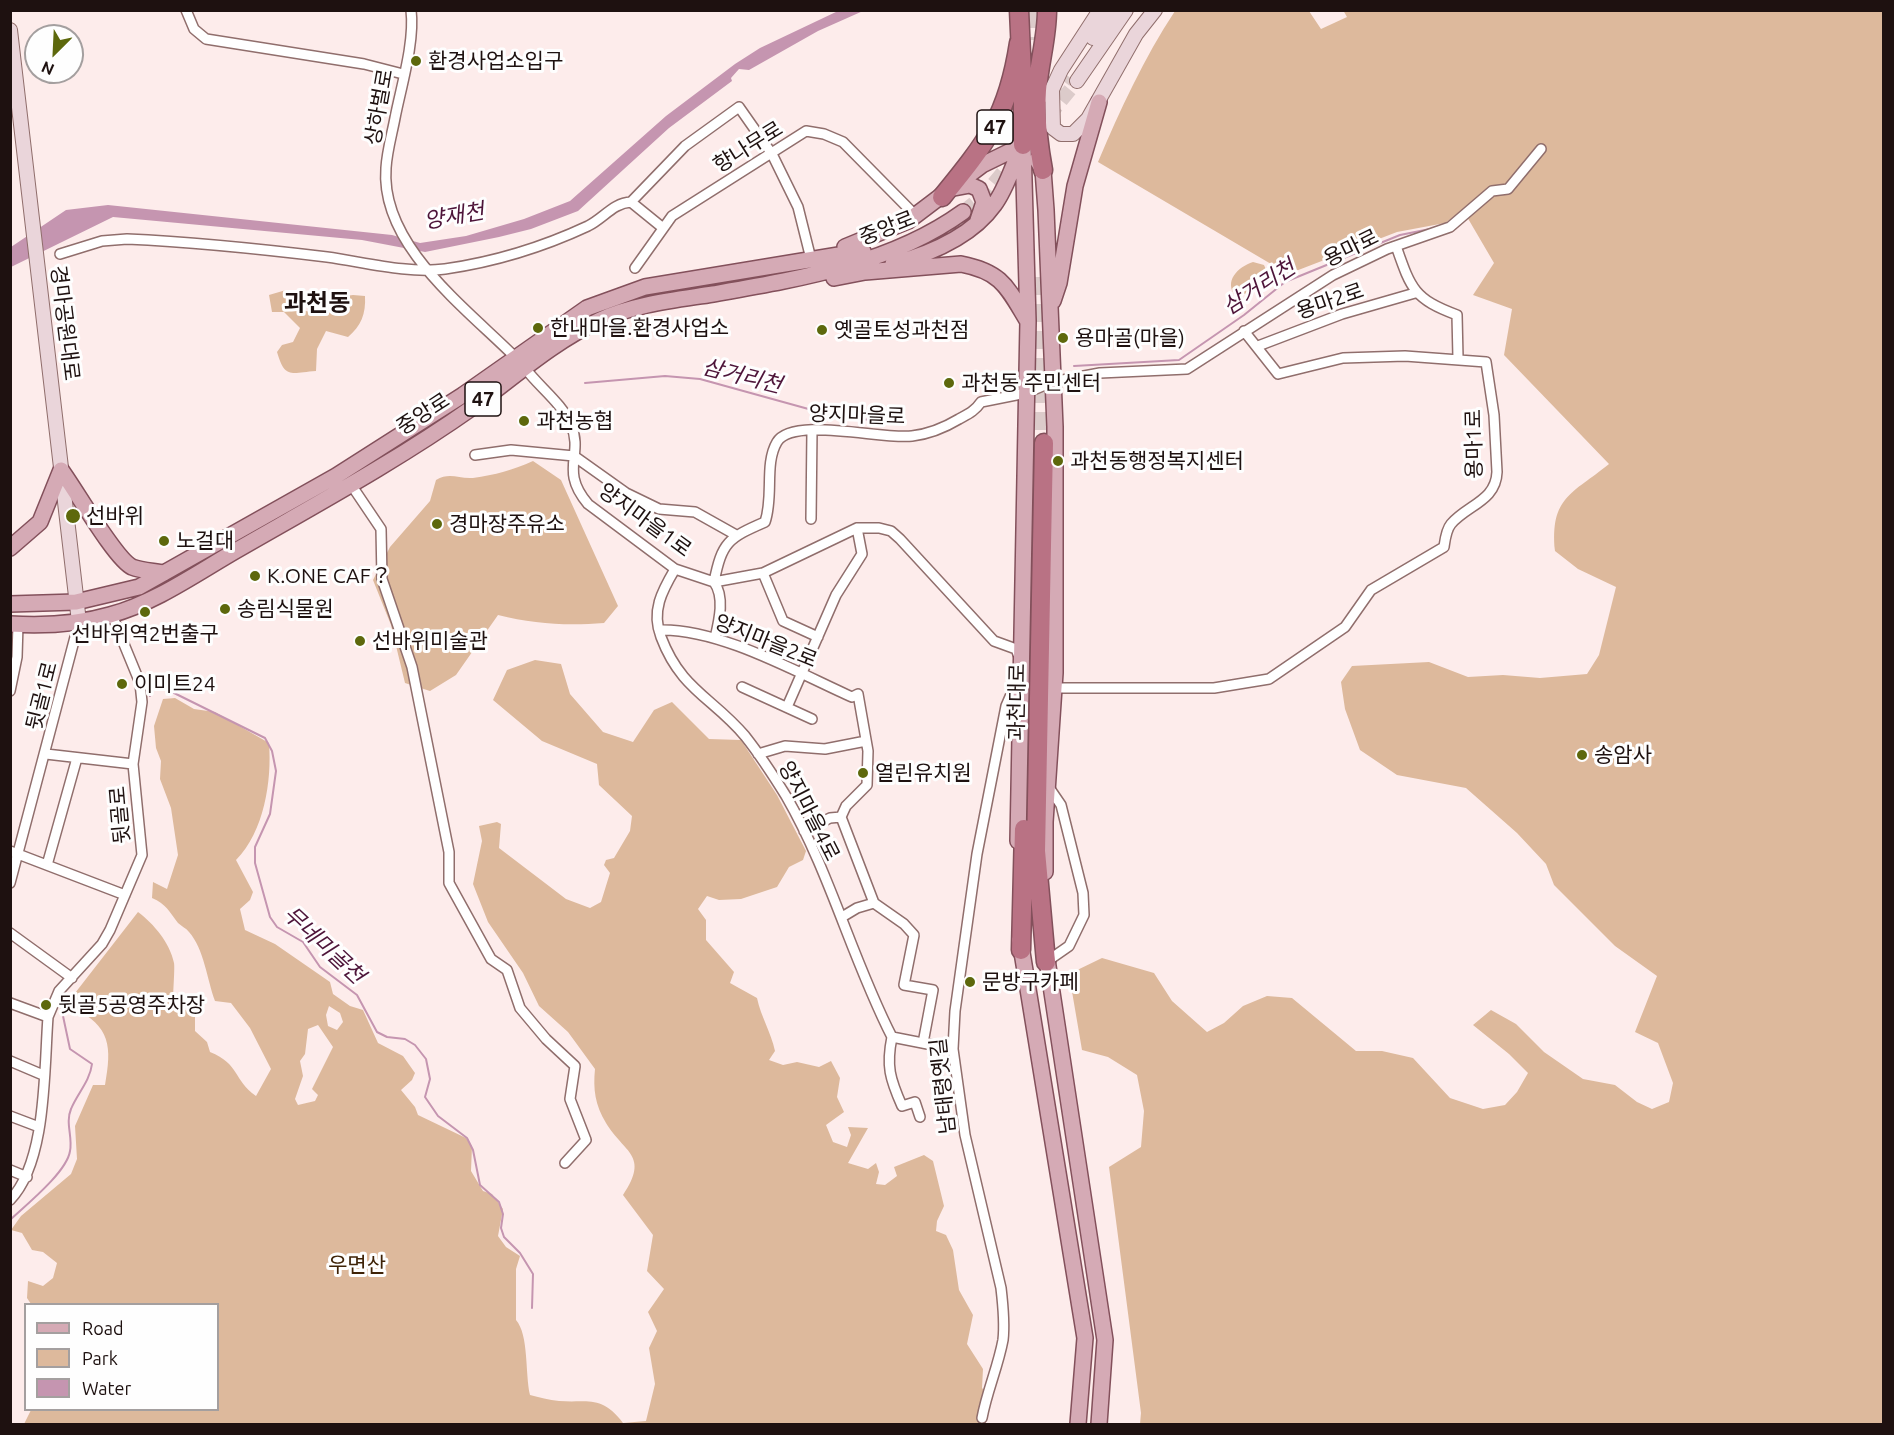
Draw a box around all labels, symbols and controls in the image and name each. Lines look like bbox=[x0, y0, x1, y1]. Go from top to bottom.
north arrow bbox=[24, 24, 84, 84]
place label: 환경사업소입구 bbox=[428, 48, 563, 74]
marker: 환경사업소입구 bbox=[409, 54, 423, 68]
text: N bbox=[38, 58, 57, 79]
street label: 상하벌로 bbox=[360, 67, 398, 147]
road number: 47 bbox=[977, 110, 1013, 144]
street label: 향나무로 bbox=[709, 116, 787, 178]
water label: 양재천 bbox=[422, 198, 486, 234]
street label: 중앙로 bbox=[855, 205, 919, 251]
street label: 용마로 bbox=[1319, 224, 1383, 272]
water label: 삼거리천 bbox=[1218, 254, 1300, 320]
street label: 경마공원대로 bbox=[45, 264, 85, 382]
street label: 용마2로 bbox=[1293, 278, 1367, 324]
district label: 과천동 bbox=[284, 289, 350, 317]
place label: 한내마을.환경사업소 bbox=[550, 315, 729, 341]
place label: 옛골토성과천점 bbox=[834, 317, 969, 343]
marker: 한내마을.환경사업소 bbox=[531, 321, 545, 335]
marker: 옛골토성과천점 bbox=[815, 323, 829, 337]
place label: 용마골(마을) bbox=[1075, 325, 1185, 351]
marker: 용마골(마을) bbox=[1056, 331, 1070, 345]
water label: 삼거리천 bbox=[700, 353, 784, 399]
place label: 과천동 주민센터 bbox=[961, 370, 1101, 396]
marker: 과천동 주민센터 bbox=[942, 376, 956, 390]
road number: 47 bbox=[465, 382, 501, 416]
street label: 중앙로 bbox=[392, 388, 454, 440]
street label: 양지마을로 bbox=[808, 401, 906, 429]
place label: 과천농협 bbox=[536, 408, 613, 434]
street label: 용마1로 bbox=[1461, 409, 1487, 479]
marker: 과천농협 bbox=[517, 414, 531, 428]
place label: 과천동행정복지센터 bbox=[1070, 448, 1244, 474]
marker: 과천동행정복지센터 bbox=[1051, 454, 1065, 468]
street label: 양지마을1로 bbox=[594, 478, 696, 562]
place label: 선바위 bbox=[86, 503, 144, 529]
marker: 선바위 bbox=[64, 507, 82, 525]
place label: 경마장주유소 bbox=[449, 511, 565, 537]
marker: 경마장주유소 bbox=[430, 517, 444, 531]
place label: 노걸대 bbox=[176, 528, 234, 554]
marker: 노걸대 bbox=[157, 534, 171, 548]
place label: K.ONE CAF？ bbox=[267, 563, 392, 589]
marker: K.ONE CAF？ bbox=[248, 569, 262, 583]
place label: 송림식물원 bbox=[237, 596, 334, 622]
marker: 송림식물원 bbox=[218, 602, 232, 616]
marker: 선바위역2번출구 bbox=[138, 605, 152, 619]
street label: 양지마을2로 bbox=[711, 609, 821, 673]
place label: 선바위역2번출구 bbox=[71, 621, 219, 647]
place label: 선바위미술관 bbox=[372, 628, 488, 654]
marker: 선바위미술관 bbox=[353, 634, 367, 648]
street label: 뒷골1로 bbox=[21, 659, 63, 733]
street label: 과천대로 bbox=[1004, 663, 1030, 741]
place label: 이미트24 bbox=[134, 671, 216, 697]
marker: 이미트24 bbox=[115, 677, 129, 691]
place label: 송암사 bbox=[1594, 742, 1652, 768]
marker: 송암사 bbox=[1575, 748, 1589, 762]
street label: 양지마을4로 bbox=[773, 757, 845, 865]
place label: 열린유치원 bbox=[875, 760, 972, 786]
marker: 열린유치원 bbox=[856, 766, 870, 780]
street label: 뒷골로 bbox=[105, 785, 135, 845]
water label: 무네미골천 bbox=[278, 901, 370, 989]
place label: 문방구카페 bbox=[982, 969, 1079, 995]
marker: 문방구카페 bbox=[963, 975, 977, 989]
place label: 뒷골5공영주차장 bbox=[58, 992, 205, 1018]
marker: 뒷골5공영주차장 bbox=[39, 998, 53, 1012]
street label: 남태령옛길 bbox=[925, 1037, 961, 1135]
park label: 우면산 bbox=[328, 1252, 386, 1278]
legend bbox=[24, 1303, 219, 1411]
text: Road bbox=[82, 1318, 124, 1338]
text: Park bbox=[82, 1348, 118, 1368]
text: Water bbox=[82, 1378, 131, 1398]

